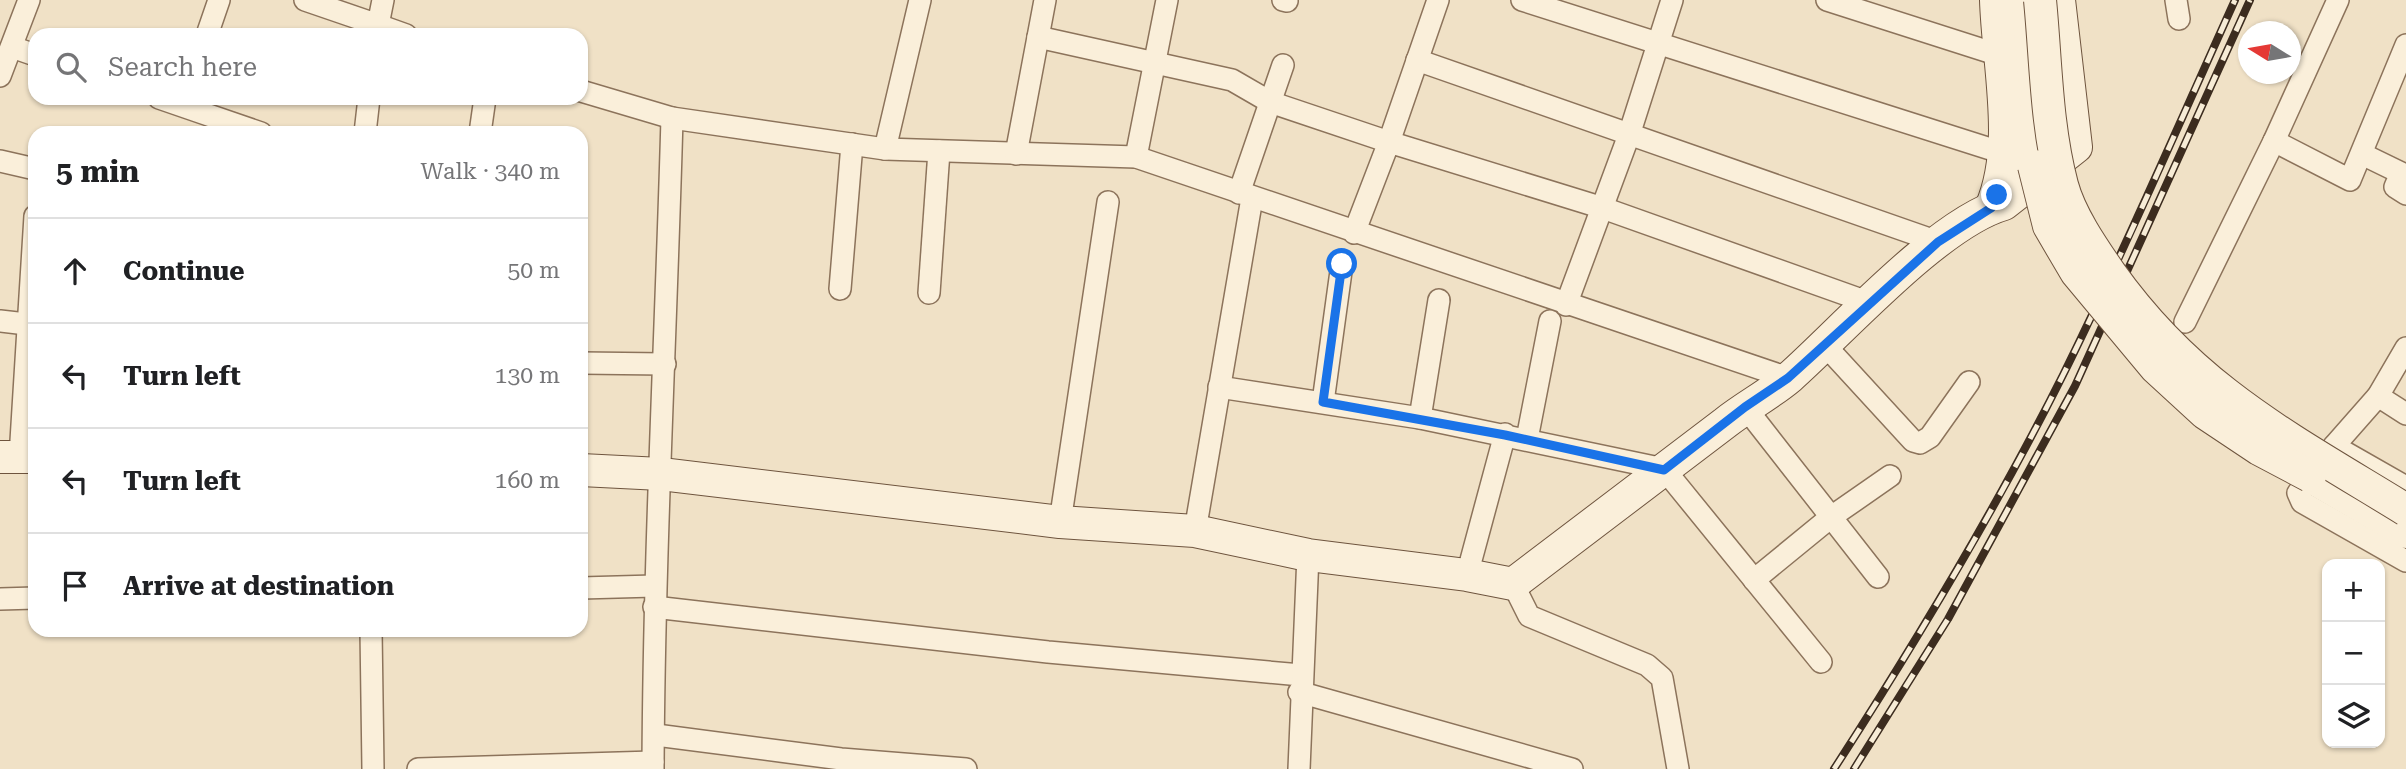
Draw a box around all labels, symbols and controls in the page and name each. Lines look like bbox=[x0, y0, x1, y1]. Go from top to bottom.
north arrow bbox=[2238, 21, 2301, 84]
search box bbox=[28, 28, 588, 105]
icon: search bbox=[52, 48, 90, 86]
text: Search here bbox=[108, 52, 257, 82]
text: 5 min bbox=[56, 154, 139, 189]
text: Walk · 340 m bbox=[421, 158, 560, 185]
route end bbox=[1981, 179, 2012, 210]
route start bbox=[1326, 248, 1357, 279]
icon: ahead bbox=[56, 252, 94, 290]
text: Continue bbox=[123, 256, 245, 286]
text: 50 m bbox=[507, 257, 560, 284]
icon: left bbox=[56, 357, 94, 395]
text: Turn left bbox=[123, 361, 241, 391]
text: 130 m bbox=[495, 362, 560, 389]
icon: left bbox=[56, 462, 94, 500]
text: Turn left bbox=[123, 466, 241, 496]
text: 160 m bbox=[495, 467, 560, 494]
map controls bbox=[2322, 559, 2385, 748]
button: + bbox=[2322, 559, 2385, 622]
icon: arrive bbox=[56, 567, 94, 605]
text: Arrive at destination bbox=[123, 571, 394, 601]
button: − bbox=[2322, 622, 2385, 685]
button: layers bbox=[2322, 685, 2385, 748]

